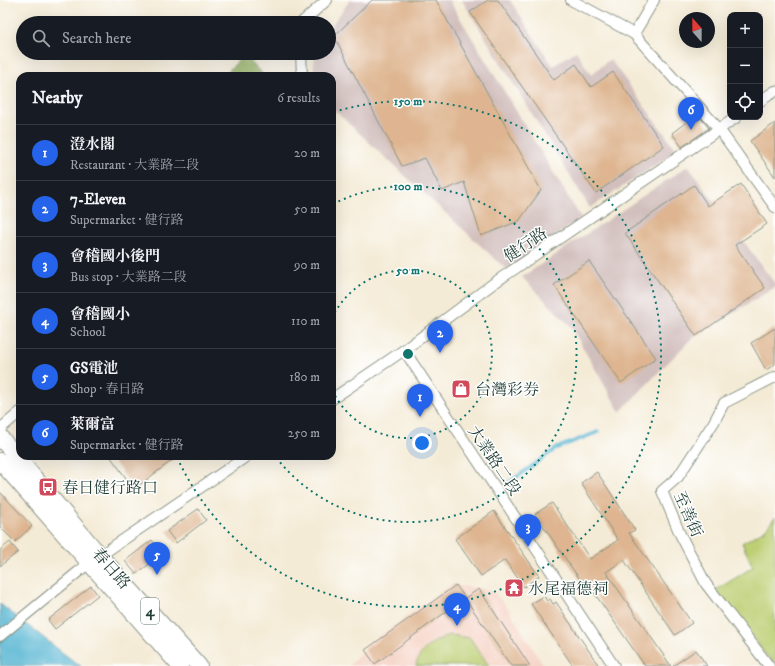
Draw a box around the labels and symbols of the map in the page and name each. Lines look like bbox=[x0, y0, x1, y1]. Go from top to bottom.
north arrow bbox=[679, 12, 715, 48]
text: 150 m bbox=[394, 94, 422, 109]
pin: 6 bbox=[678, 97, 704, 130]
text: 100 m bbox=[394, 179, 422, 194]
street label: 健行路 bbox=[500, 223, 551, 267]
text: 50 m bbox=[395, 263, 420, 278]
pin: 2 bbox=[427, 320, 453, 353]
centre of rings bbox=[401, 347, 415, 361]
shop icon: 台灣彩券 bbox=[450, 378, 472, 400]
place label: 台灣彩券 bbox=[475, 380, 539, 400]
pin: 1 bbox=[407, 384, 433, 417]
street label: 大業路二段 bbox=[464, 422, 525, 499]
your location bbox=[412, 433, 432, 453]
bus stop icon: 春日健行路口 bbox=[37, 476, 59, 498]
place label: 春日健行路口 bbox=[62, 478, 158, 498]
street label: 至善街 bbox=[669, 488, 707, 540]
pin: 3 bbox=[515, 514, 541, 547]
pin: 5 bbox=[144, 542, 170, 575]
street label: 春日路 bbox=[88, 544, 135, 593]
temple icon: 水尾福德祠 bbox=[503, 577, 525, 599]
place label: 水尾福德祠 bbox=[528, 579, 608, 599]
pin: 4 bbox=[444, 593, 470, 626]
road number: 4 bbox=[141, 598, 159, 624]

